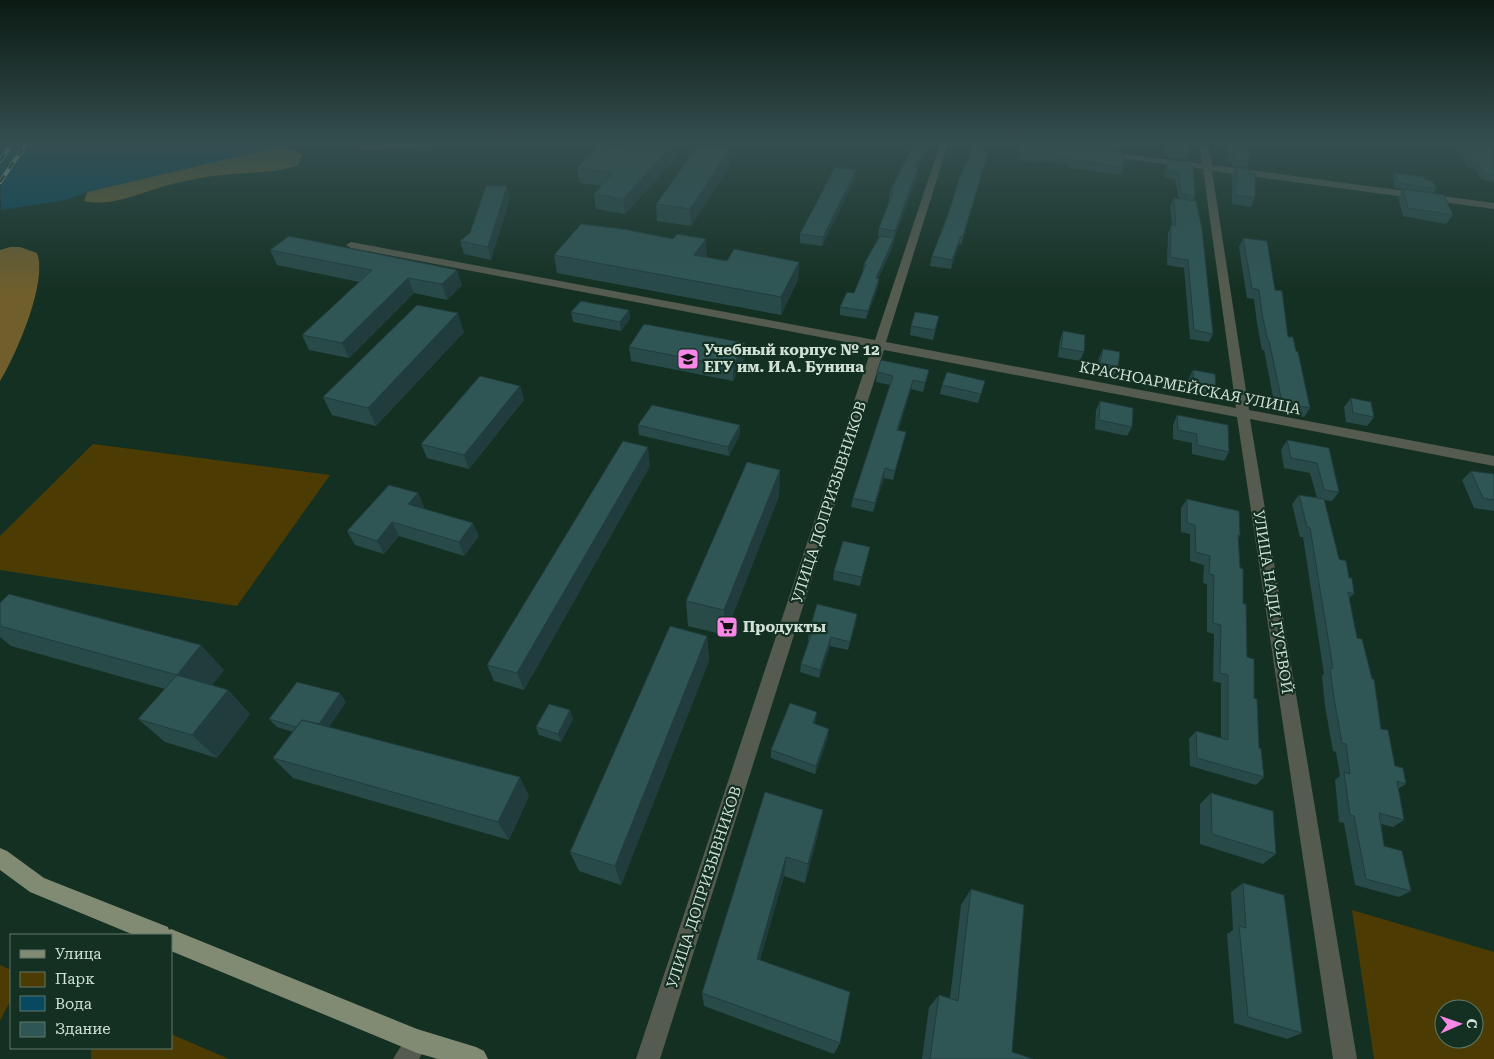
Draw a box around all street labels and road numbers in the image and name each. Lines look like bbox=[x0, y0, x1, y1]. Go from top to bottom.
street label: КРАСНОАРМЕЙСКАЯ УЛИЦА bbox=[1078, 358, 1303, 418]
street label: УЛИЦА ДОПРИЗЫВНИКОВ bbox=[788, 399, 870, 605]
street label: УЛИЦА НАДИ ГУСЕВОЙ bbox=[1250, 509, 1296, 695]
street label: УЛИЦА ДОПРИЗЫВНИКОВ bbox=[663, 784, 745, 990]

